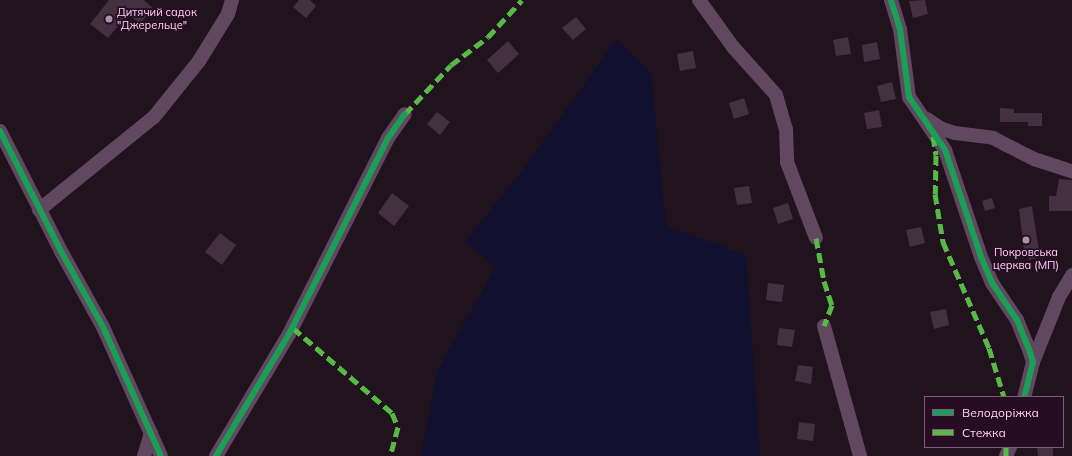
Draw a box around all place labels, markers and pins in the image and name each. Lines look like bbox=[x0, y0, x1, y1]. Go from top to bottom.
place label: Дитячий садок "Джерельце" bbox=[117, 6, 197, 32]
marker: Дитячий садок "Джерельце" bbox=[104, 14, 114, 24]
marker: Покровська церква (МП) bbox=[1021, 235, 1031, 245]
place label: Покровська церква (МП) bbox=[993, 246, 1059, 272]

